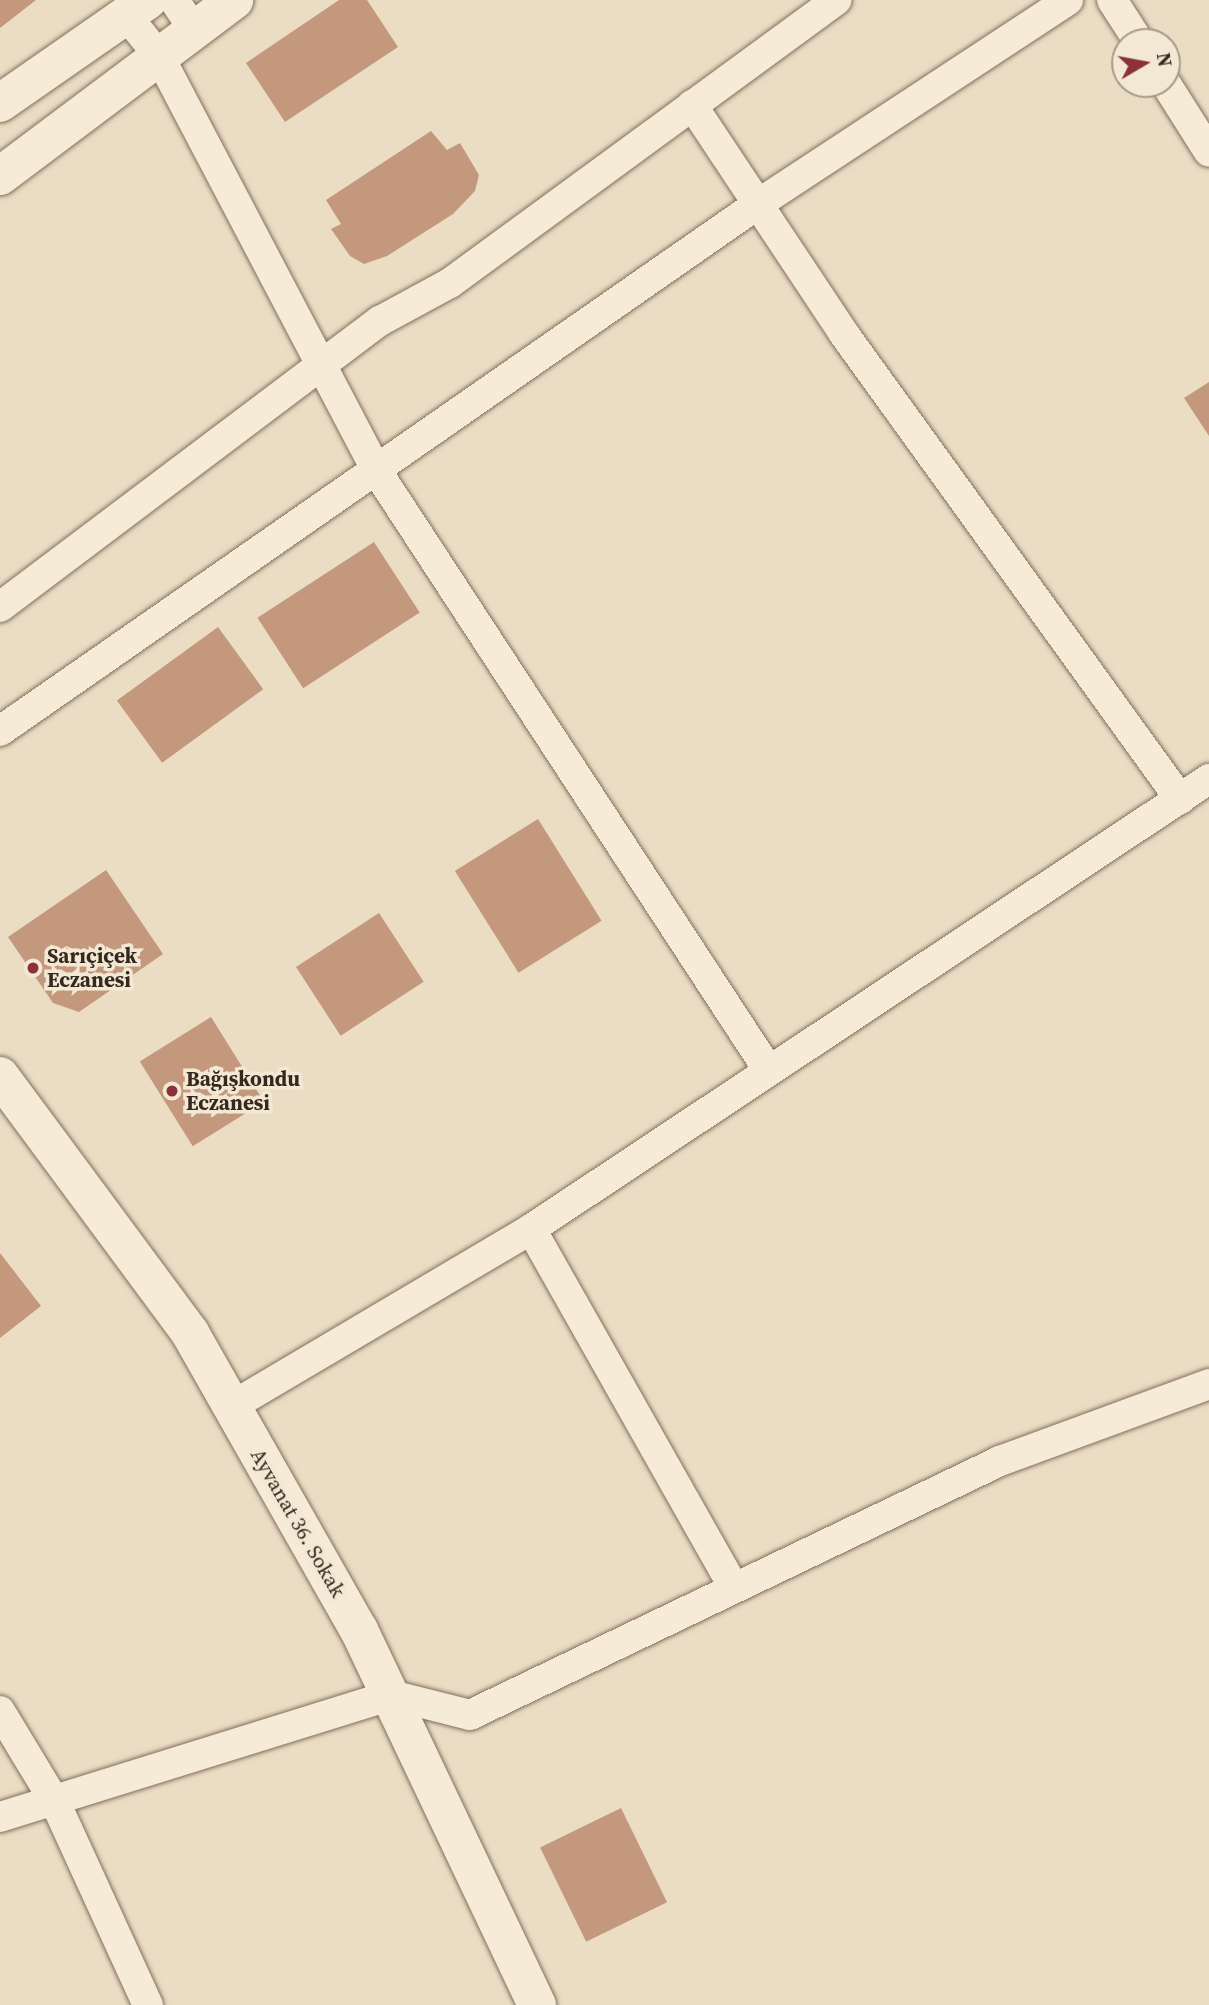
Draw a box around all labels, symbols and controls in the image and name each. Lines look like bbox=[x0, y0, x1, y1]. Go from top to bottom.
north arrow bbox=[1111, 28, 1181, 98]
text: N bbox=[1151, 51, 1179, 69]
place label: Sarıçiçek Eczanesi bbox=[47, 943, 137, 993]
marker: Sarıçiçek Eczanesi bbox=[25, 960, 41, 976]
place label: Bağışkondu Eczanesi bbox=[186, 1066, 300, 1116]
marker: Bağışkondu Eczanesi bbox=[164, 1083, 180, 1099]
street label: Ayvanat 36. Sokak bbox=[245, 1444, 351, 1602]

